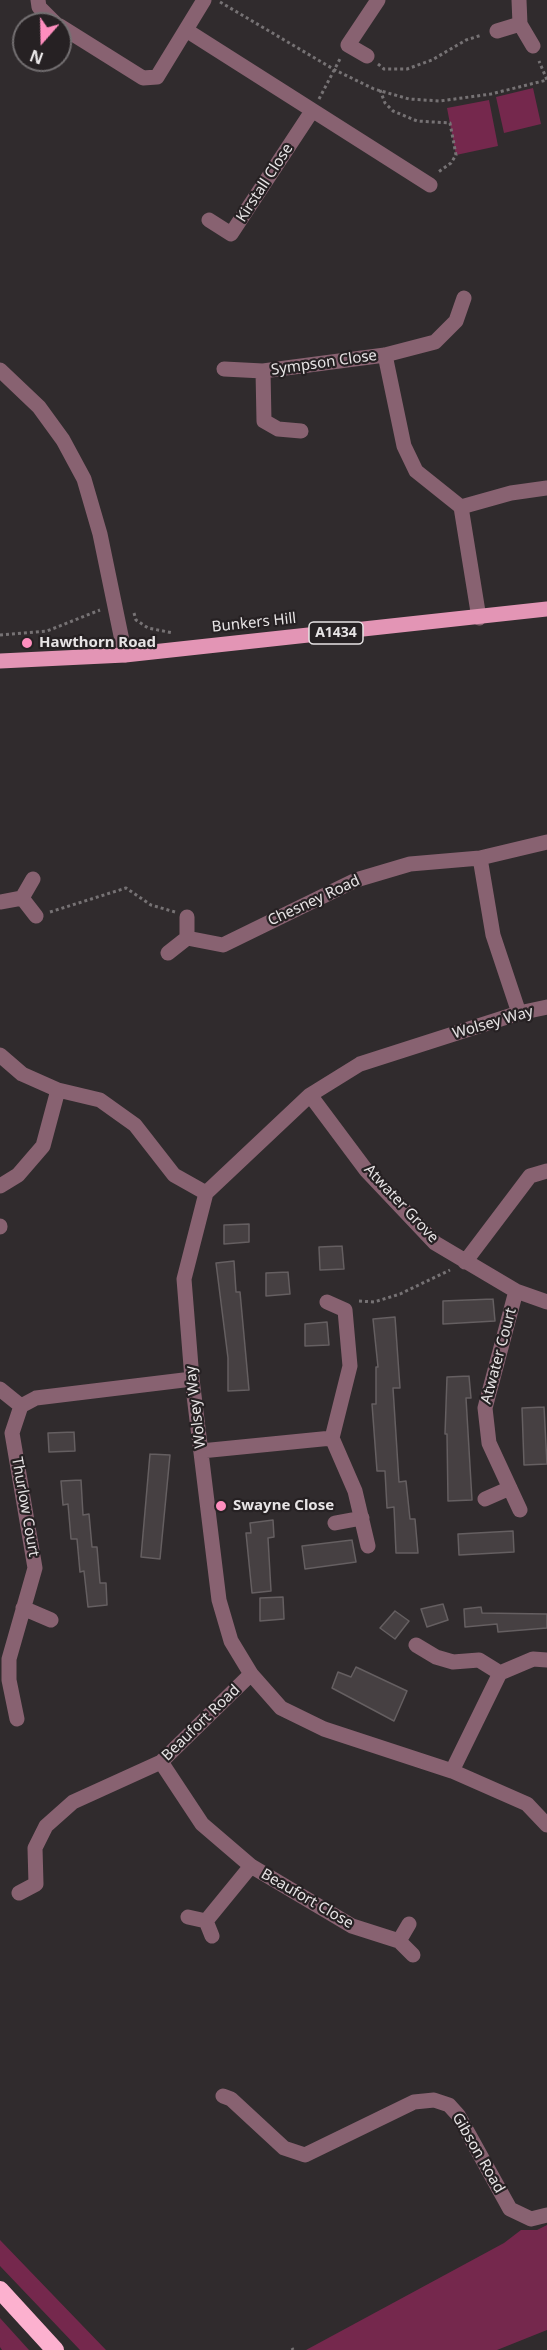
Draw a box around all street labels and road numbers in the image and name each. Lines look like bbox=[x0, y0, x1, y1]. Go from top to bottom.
street label: Kirstall Close bbox=[233, 140, 297, 226]
street label: Sympson Close bbox=[270, 347, 378, 379]
street label: Bunkers Hill bbox=[211, 610, 297, 636]
road number: A1434 bbox=[309, 622, 363, 644]
street label: Chesney Road bbox=[265, 872, 363, 930]
street label: Wolsey Way bbox=[451, 1003, 535, 1043]
street label: Atwater Grove bbox=[360, 1161, 442, 1247]
street label: Atwater Court bbox=[478, 1306, 520, 1406]
street label: Wolsey Way bbox=[182, 1365, 210, 1449]
street label: Thurlow Court bbox=[7, 1456, 43, 1558]
street label: Beaufort Road bbox=[158, 1681, 244, 1765]
street label: Beaufort Close bbox=[258, 1865, 356, 1933]
street label: Gibson Road bbox=[448, 2110, 508, 2196]

